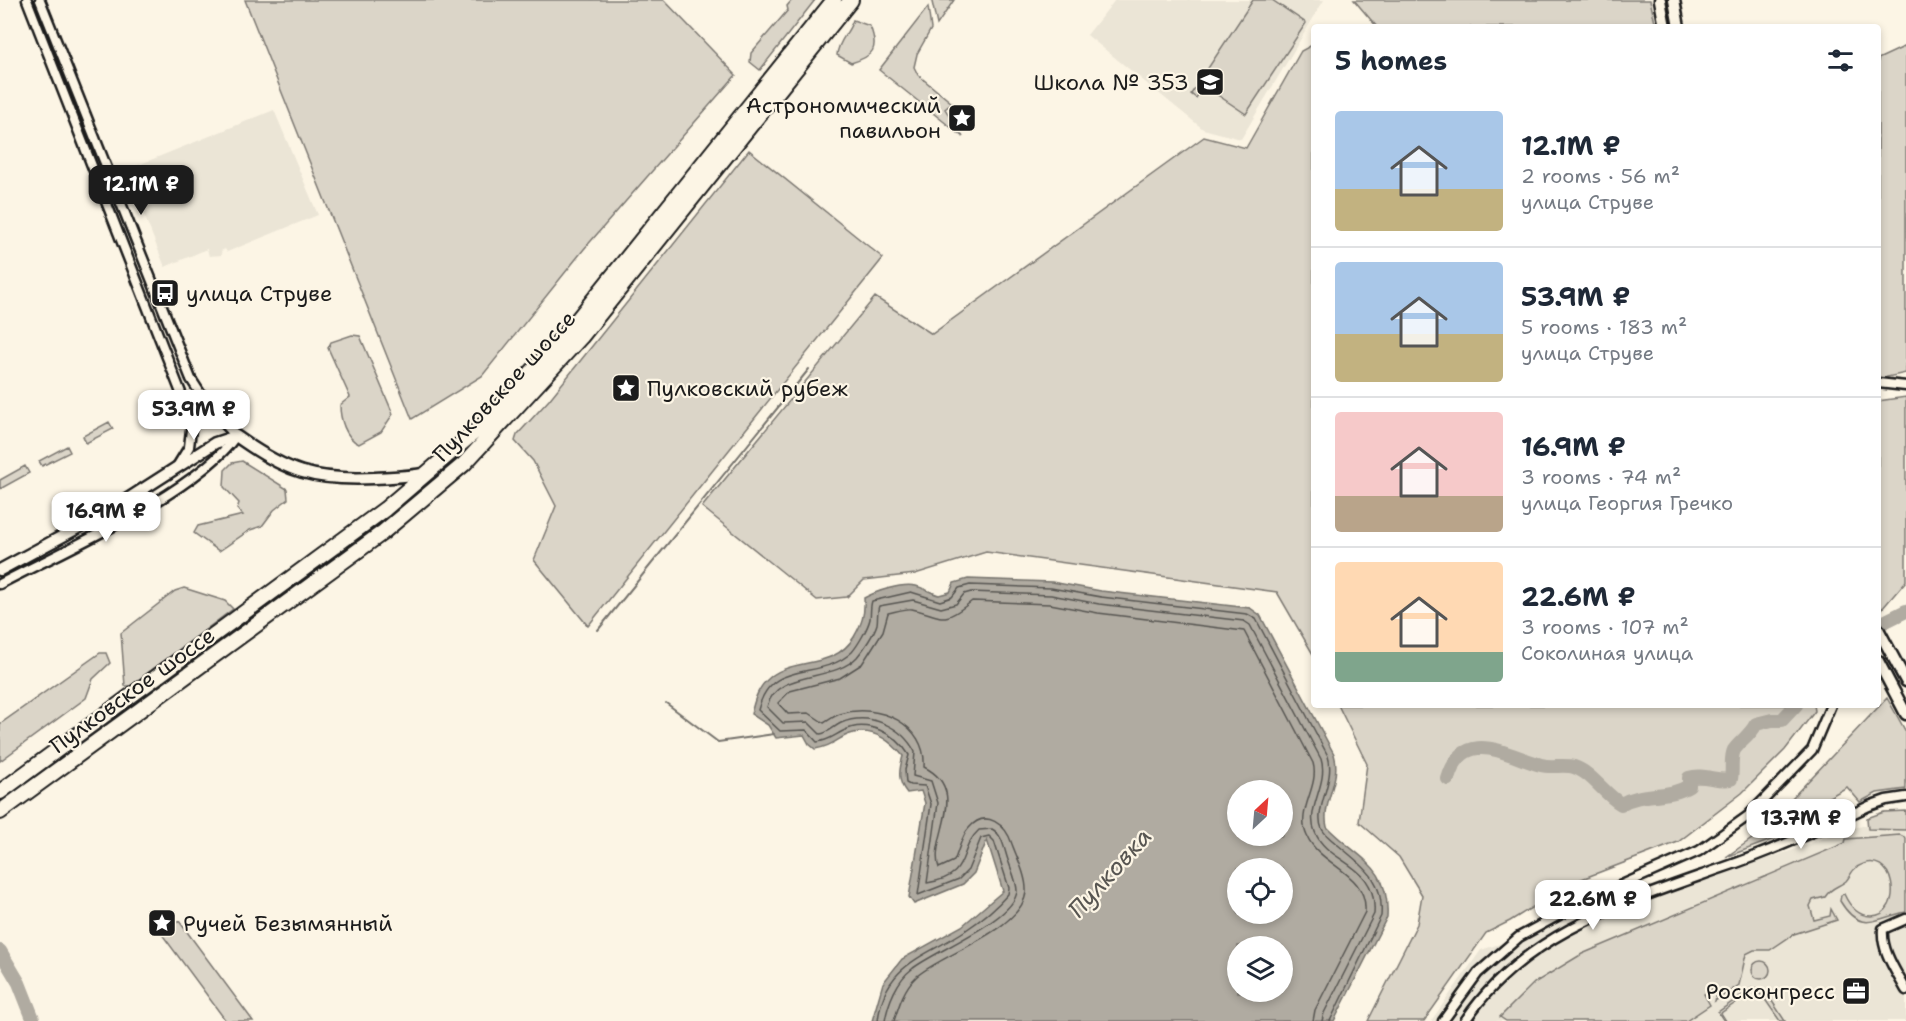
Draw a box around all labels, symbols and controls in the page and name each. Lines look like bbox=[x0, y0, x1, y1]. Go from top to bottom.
text: 5 homes bbox=[1335, 43, 1447, 78]
icon: filters bbox=[1824, 44, 1857, 77]
school or university icon: Школа № 353 bbox=[1194, 66, 1226, 98]
place label: Школа № 353 bbox=[1034, 68, 1189, 97]
place label: Астрономический павильон bbox=[746, 91, 941, 145]
place icon: Астрономический павильон bbox=[946, 102, 978, 134]
text: 12.1M ₽ bbox=[1521, 128, 1621, 163]
icon: home bbox=[1383, 135, 1455, 207]
text: 2 rooms · 56 m² bbox=[1521, 163, 1680, 189]
pin: 12.1M ₽ bbox=[86, 165, 196, 216]
text: 12.1M ₽ bbox=[103, 171, 179, 197]
text: улица Струве bbox=[1521, 189, 1654, 215]
bus stop icon: улица Струве bbox=[149, 277, 181, 309]
place label: улица Струве bbox=[186, 279, 333, 308]
text: 53.9M ₽ bbox=[1521, 279, 1631, 314]
icon: home bbox=[1383, 286, 1455, 358]
street label: Пулковское шоссе bbox=[426, 304, 582, 468]
text: 5 rooms · 183 m² bbox=[1521, 314, 1687, 340]
text: улица Струве bbox=[1521, 340, 1654, 366]
place icon: Пулковский рубеж bbox=[610, 372, 642, 404]
place label: Пулковский рубеж bbox=[647, 374, 848, 403]
pin: 53.9M ₽ bbox=[139, 390, 249, 441]
text: 53.9M ₽ bbox=[152, 396, 236, 422]
text: 16.9M ₽ bbox=[1521, 429, 1626, 464]
icon: home bbox=[1383, 436, 1455, 508]
text: 3 rooms · 74 m² bbox=[1521, 464, 1681, 490]
text: улица Георгия Гречко bbox=[1521, 490, 1733, 516]
pin: 16.9M ₽ bbox=[51, 492, 161, 543]
text: 16.9M ₽ bbox=[66, 498, 146, 524]
text: 22.6M ₽ bbox=[1521, 579, 1636, 614]
icon: home bbox=[1383, 586, 1455, 658]
text: 3 rooms · 107 m² bbox=[1521, 614, 1689, 640]
street label: Пулковское шоссе bbox=[44, 621, 221, 760]
text: Соколиная улица bbox=[1521, 640, 1693, 666]
north arrow bbox=[1227, 780, 1293, 846]
map controls bbox=[1227, 780, 1293, 1002]
pin: 13.7M ₽ bbox=[1746, 799, 1856, 850]
text: 13.7M ₽ bbox=[1761, 805, 1842, 831]
water label: Пулковка bbox=[1061, 821, 1159, 925]
button: locate bbox=[1227, 858, 1293, 924]
pin: 22.6M ₽ bbox=[1538, 880, 1648, 931]
text: 22.6M ₽ bbox=[1549, 886, 1637, 912]
place icon: Ручей Безымянный bbox=[146, 907, 178, 939]
place label: Ручей Безымянный bbox=[183, 909, 393, 938]
button: layers bbox=[1227, 936, 1293, 1002]
office icon: Росконгресс bbox=[1840, 975, 1872, 1007]
place label: Росконгресс bbox=[1706, 977, 1835, 1006]

